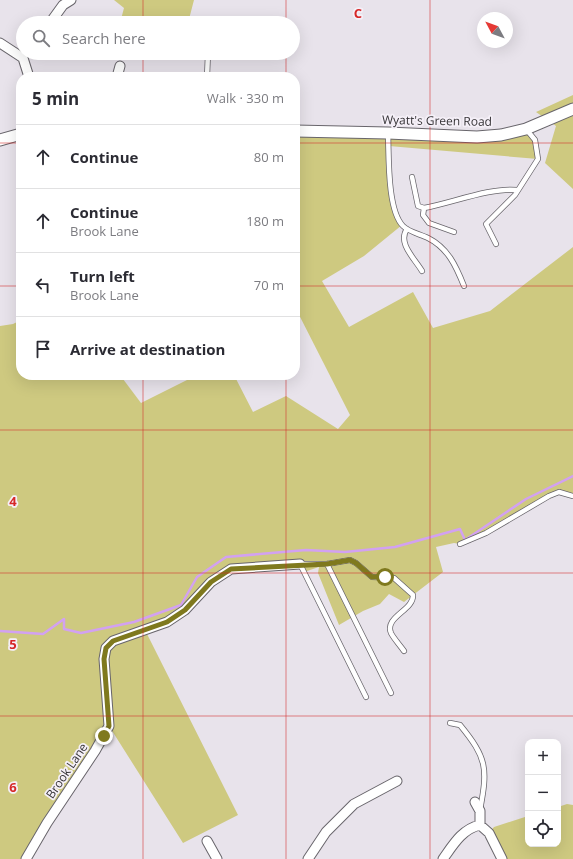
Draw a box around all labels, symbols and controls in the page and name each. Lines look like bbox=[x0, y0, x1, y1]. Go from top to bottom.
text: C bbox=[354, 4, 362, 22]
north arrow bbox=[477, 12, 513, 48]
search box bbox=[16, 16, 300, 60]
icon: search bbox=[30, 27, 52, 49]
text: Search here bbox=[62, 28, 146, 48]
text: 5 min bbox=[32, 87, 79, 110]
text: Walk · 330 m bbox=[207, 89, 284, 107]
street label: Wyatt's Green Road bbox=[382, 111, 492, 130]
icon: ahead bbox=[32, 146, 54, 168]
text: Continue bbox=[70, 147, 138, 167]
text: 80 m bbox=[254, 148, 284, 166]
text: Continue bbox=[70, 202, 138, 222]
icon: ahead bbox=[32, 210, 54, 232]
text: 180 m bbox=[246, 212, 284, 230]
text: Brook Lane bbox=[70, 222, 139, 240]
text: Turn left bbox=[70, 266, 135, 286]
icon: left bbox=[32, 274, 54, 296]
text: 70 m bbox=[254, 276, 284, 294]
text: Brook Lane bbox=[70, 286, 139, 304]
icon: arrive bbox=[32, 338, 54, 360]
text: Arrive at destination bbox=[70, 339, 225, 359]
text: 4 bbox=[9, 492, 17, 510]
route start bbox=[376, 568, 394, 586]
text: 5 bbox=[9, 635, 17, 653]
route end bbox=[95, 727, 113, 745]
street label: Brook Lane bbox=[42, 739, 92, 802]
map controls bbox=[525, 739, 561, 847]
button: + bbox=[525, 739, 561, 775]
button: − bbox=[525, 775, 561, 811]
text: 6 bbox=[9, 778, 17, 796]
button: locate bbox=[525, 811, 561, 847]

